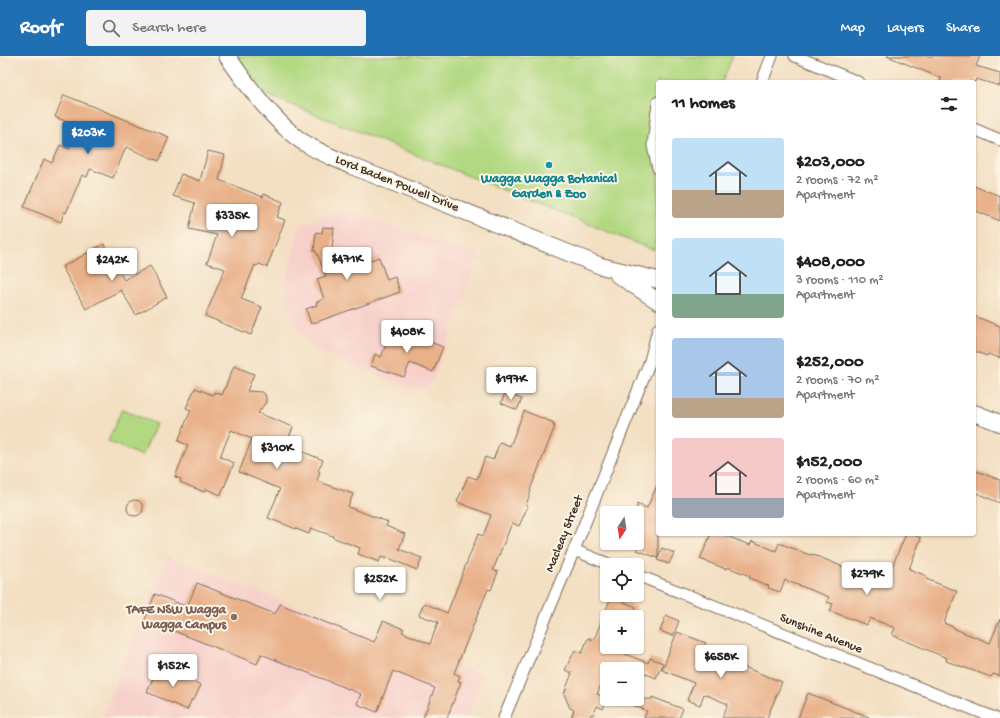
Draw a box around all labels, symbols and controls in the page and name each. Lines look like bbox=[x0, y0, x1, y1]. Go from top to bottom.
search box bbox=[86, 10, 366, 46]
text: Roofr bbox=[20, 17, 62, 40]
icon: search bbox=[100, 17, 122, 39]
text: Search here bbox=[132, 19, 206, 37]
text: Map bbox=[841, 20, 865, 37]
text: Layers bbox=[887, 20, 924, 37]
text: Share bbox=[946, 20, 980, 37]
icon: filters bbox=[938, 93, 960, 115]
text: 11 homes bbox=[672, 94, 735, 114]
pin: $203K bbox=[60, 121, 116, 155]
text: $203K bbox=[71, 126, 105, 141]
street label: Lord Baden Powell Drive bbox=[333, 152, 461, 216]
text: $203,000 bbox=[796, 153, 865, 173]
icon: home bbox=[704, 154, 752, 202]
marker: Wagga Wagga Botanical Garden & Zoo bbox=[544, 160, 554, 170]
place label: Wagga Wagga Botanical Garden & Zoo bbox=[480, 172, 617, 202]
text: 2 rooms · 72 m² bbox=[796, 173, 878, 188]
text: Apartment bbox=[796, 188, 855, 203]
pin: $335K bbox=[204, 204, 260, 238]
text: $335K bbox=[215, 209, 249, 224]
pin: $471K bbox=[319, 247, 375, 281]
pin: $242K bbox=[84, 248, 140, 282]
text: $471K bbox=[331, 252, 363, 267]
text: $242K bbox=[96, 253, 128, 268]
text: $408,000 bbox=[796, 253, 865, 273]
icon: home bbox=[704, 254, 752, 302]
text: 3 rooms · 110 m² bbox=[796, 273, 884, 288]
text: Apartment bbox=[796, 288, 855, 303]
pin: $408K bbox=[379, 320, 435, 354]
text: $408K bbox=[390, 325, 424, 340]
text: $252,000 bbox=[796, 353, 864, 373]
icon: home bbox=[704, 354, 752, 402]
pin: $197K bbox=[483, 367, 539, 401]
text: $197K bbox=[495, 372, 527, 387]
text: 2 rooms · 70 m² bbox=[796, 373, 879, 388]
text: Apartment bbox=[796, 388, 855, 403]
pin: $310K bbox=[249, 436, 305, 470]
text: $310K bbox=[261, 441, 293, 456]
text: $152,000 bbox=[796, 453, 862, 473]
icon: home bbox=[704, 454, 752, 502]
text: 2 rooms · 60 m² bbox=[796, 473, 879, 488]
text: Apartment bbox=[796, 488, 855, 503]
street label: Macleay Street bbox=[543, 492, 588, 575]
north arrow bbox=[600, 506, 644, 550]
map controls bbox=[600, 506, 644, 706]
button: locate bbox=[600, 558, 644, 602]
pin: $279K bbox=[839, 562, 895, 596]
pin: $252K bbox=[352, 567, 408, 601]
text: $279K bbox=[851, 567, 883, 582]
text: $252K bbox=[364, 572, 396, 587]
place label: TAFE NSW Wagga Wagga Campus bbox=[126, 603, 227, 634]
button: + bbox=[600, 610, 644, 654]
street label: Sunshine Avenue bbox=[777, 611, 865, 658]
marker: TAFE NSW Wagga Wagga Campus bbox=[229, 612, 239, 622]
pin: $658K bbox=[693, 645, 749, 679]
text: $658K bbox=[704, 650, 738, 665]
pin: $152K bbox=[145, 654, 201, 688]
text: $152K bbox=[157, 659, 189, 674]
button: − bbox=[600, 662, 644, 706]

